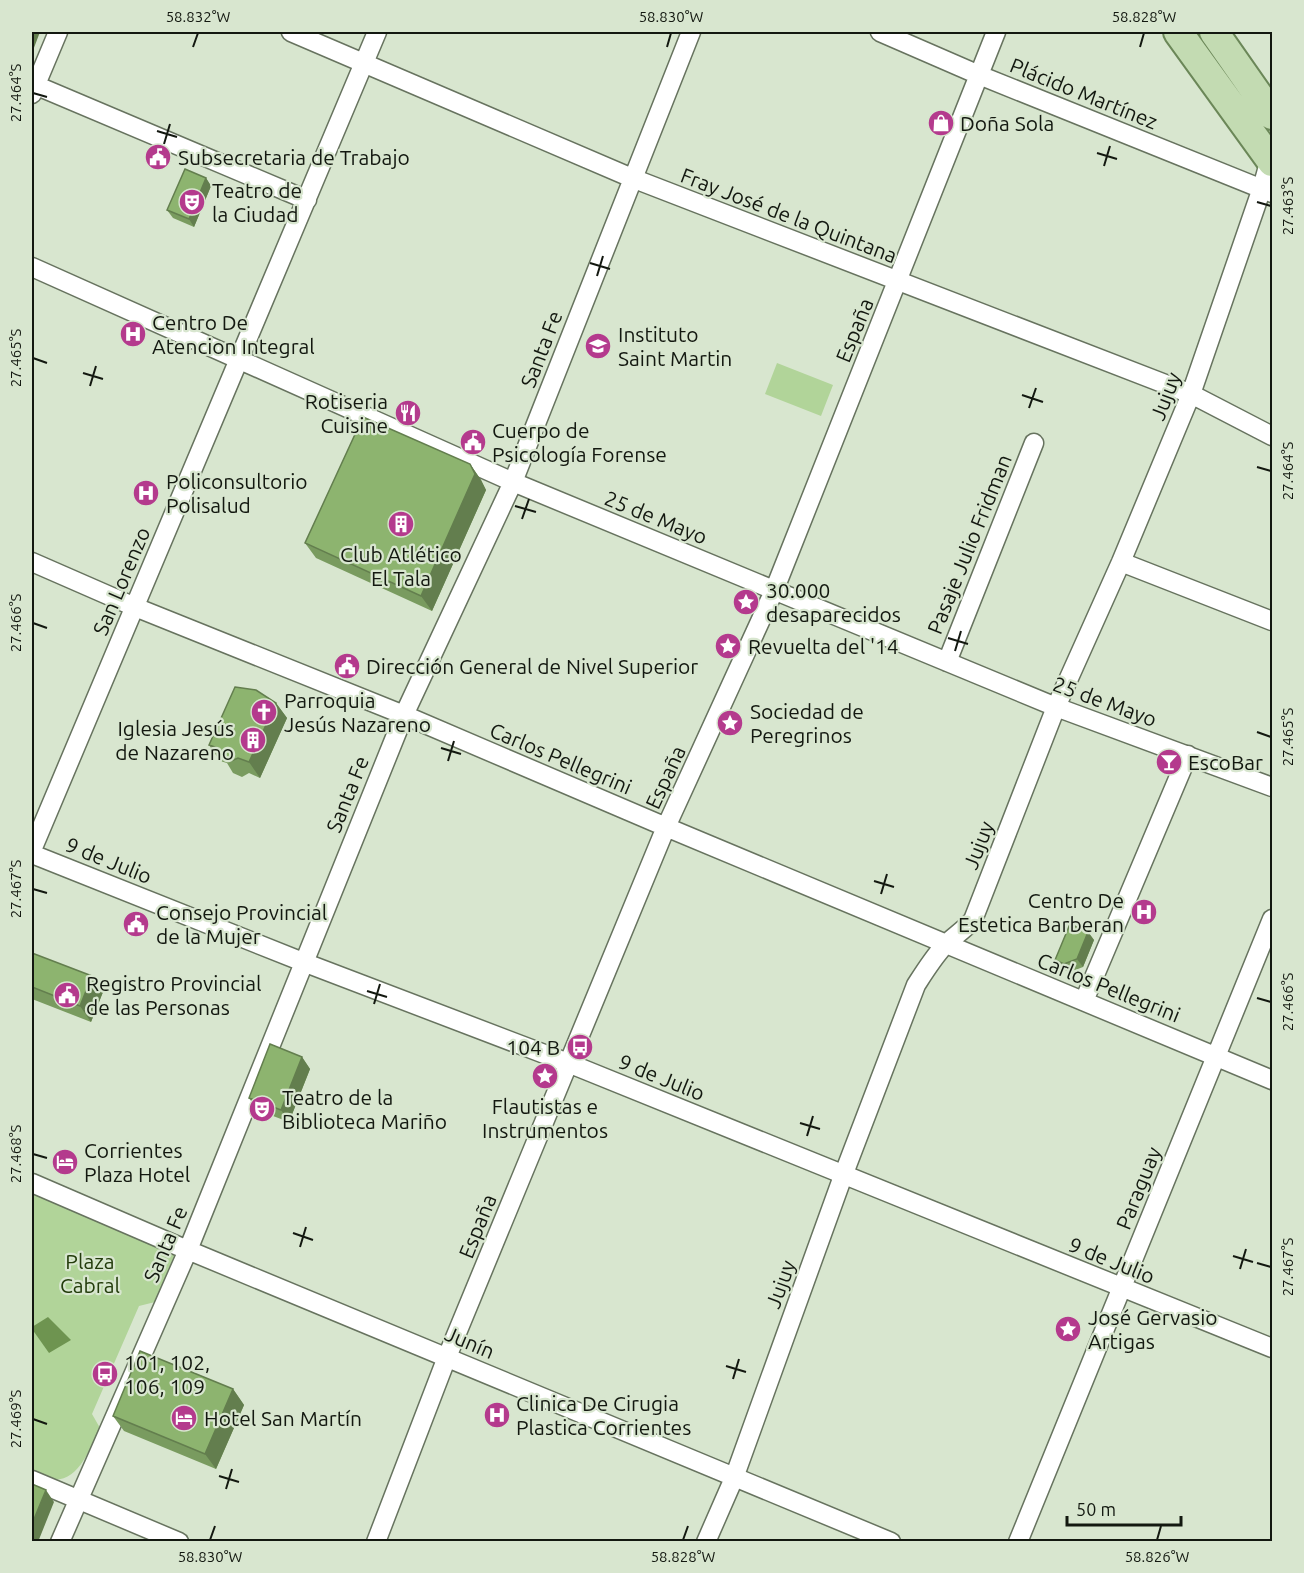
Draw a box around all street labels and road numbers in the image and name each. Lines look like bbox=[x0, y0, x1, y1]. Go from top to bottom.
street label: Plácido Martínez bbox=[1007, 53, 1161, 133]
street label: Fray José de la Quintana bbox=[678, 163, 900, 267]
street label: España bbox=[830, 295, 878, 365]
street label: Santa Fe bbox=[515, 307, 567, 391]
street label: Jujuy bbox=[1145, 369, 1185, 423]
street label: Pasaje Julio Fridman bbox=[922, 451, 1016, 637]
street label: 25 de Mayo bbox=[601, 486, 711, 548]
street label: San Lorenzo bbox=[88, 523, 154, 639]
street label: 25 de Mayo bbox=[1050, 671, 1160, 731]
street label: Carlos Pellegrini bbox=[486, 717, 636, 799]
street label: España bbox=[640, 742, 690, 812]
street label: Santa Fe bbox=[321, 752, 373, 836]
street label: Jujuy bbox=[958, 818, 998, 872]
street label: 9 de Julio bbox=[63, 832, 155, 888]
street label: Carlos Pellegrini bbox=[1034, 947, 1184, 1027]
street label: 9 de Julio bbox=[616, 1049, 708, 1105]
street label: Paraguay bbox=[1111, 1143, 1165, 1233]
street label: España bbox=[453, 1191, 501, 1261]
street label: Santa Fe bbox=[138, 1202, 192, 1286]
street label: 9 de Julio bbox=[1066, 1232, 1158, 1288]
street label: Jujuy bbox=[760, 1257, 800, 1311]
street label: Junín bbox=[442, 1321, 498, 1363]

